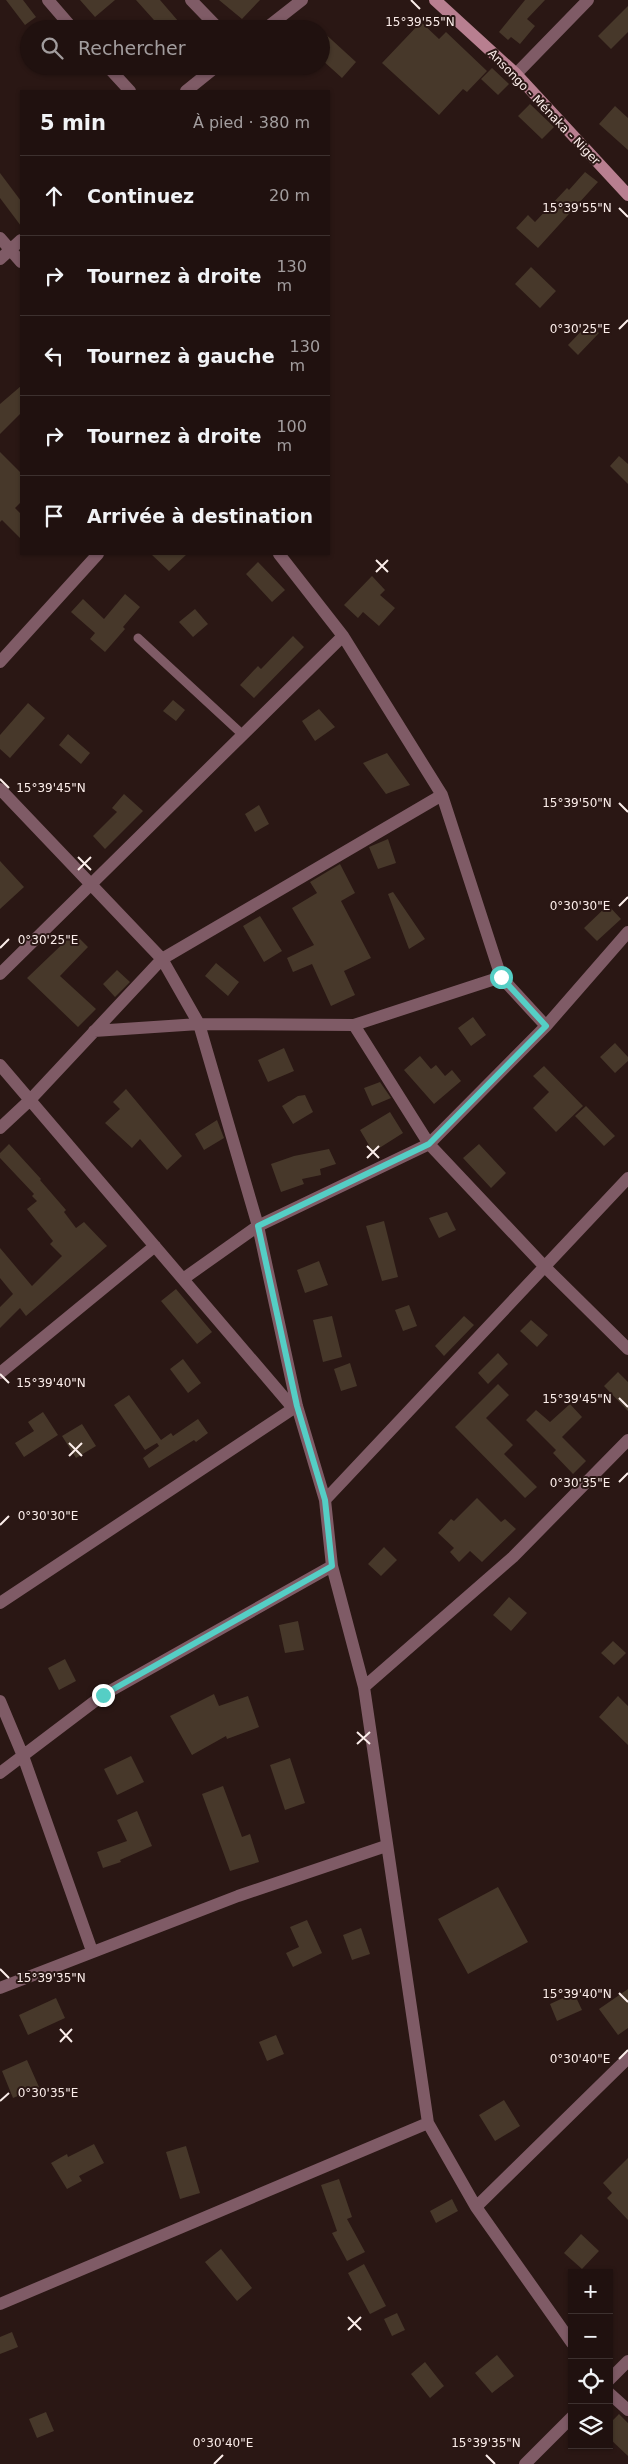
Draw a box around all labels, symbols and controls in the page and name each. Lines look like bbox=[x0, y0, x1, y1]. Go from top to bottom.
text: 15°39'55"N bbox=[385, 15, 455, 29]
search box bbox=[20, 20, 330, 75]
icon: search bbox=[38, 34, 66, 62]
text: Rechercher bbox=[78, 37, 186, 59]
street label: Ansongo - Ménaka - Niger bbox=[485, 46, 603, 168]
text: 5 min bbox=[40, 111, 106, 135]
text: À pied · 380 m bbox=[193, 113, 310, 132]
icon: ahead bbox=[40, 182, 68, 210]
text: Continuez bbox=[87, 185, 194, 207]
text: 20 m bbox=[269, 186, 310, 205]
text: 15°39'55"N bbox=[542, 201, 612, 215]
text: 130 m bbox=[276, 257, 307, 295]
icon: right bbox=[40, 262, 68, 290]
text: Tournez à droite bbox=[87, 265, 261, 287]
text: 0°30'25"E bbox=[550, 322, 610, 336]
text: 130 m bbox=[290, 337, 320, 375]
icon: left bbox=[40, 342, 68, 370]
text: Tournez à gauche bbox=[87, 345, 275, 367]
text: 100 m bbox=[276, 417, 307, 455]
icon: right bbox=[40, 422, 68, 450]
text: Tournez à droite bbox=[87, 425, 261, 447]
icon: arrive bbox=[40, 502, 68, 530]
text: Arrivée à destination bbox=[87, 505, 313, 527]
text: 15°39'45"N bbox=[16, 781, 86, 795]
text: 15°39'50"N bbox=[542, 796, 612, 810]
text: 0°30'30"E bbox=[550, 899, 610, 913]
text: 0°30'25"E bbox=[18, 933, 78, 947]
route start bbox=[490, 966, 513, 989]
text: 15°39'40"N bbox=[16, 1376, 86, 1390]
text: 15°39'45"N bbox=[542, 1392, 612, 1406]
text: 0°30'35"E bbox=[550, 1476, 610, 1490]
text: 0°30'30"E bbox=[18, 1509, 78, 1523]
route end bbox=[92, 1684, 115, 1707]
text: 15°39'35"N bbox=[16, 1971, 86, 1985]
text: 15°39'40"N bbox=[542, 1987, 612, 2001]
text: 0°30'40"E bbox=[550, 2052, 610, 2066]
text: 0°30'35"E bbox=[18, 2086, 78, 2100]
map controls bbox=[568, 2269, 613, 2449]
button: + bbox=[568, 2269, 613, 2314]
button: − bbox=[568, 2314, 613, 2359]
button: locate bbox=[568, 2359, 613, 2404]
button: layers bbox=[568, 2404, 613, 2449]
text: 0°30'40"E bbox=[193, 2436, 253, 2450]
text: 15°39'35"N bbox=[451, 2436, 521, 2450]

